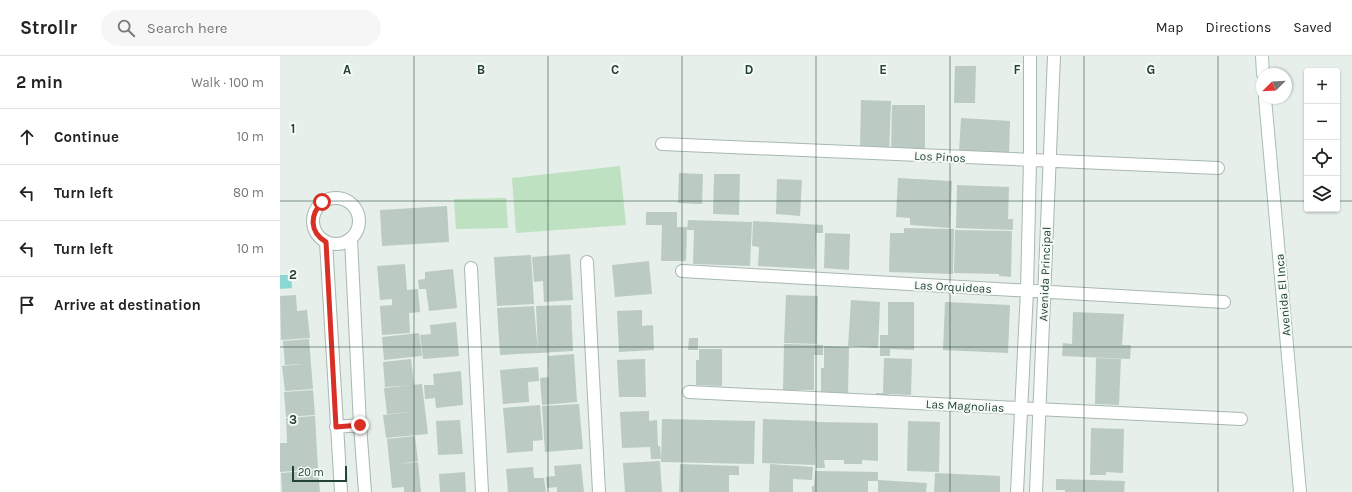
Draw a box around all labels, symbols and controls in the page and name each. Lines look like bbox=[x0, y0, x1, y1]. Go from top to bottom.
search box bbox=[101, 10, 381, 46]
text: Strollr bbox=[20, 17, 77, 39]
icon: search bbox=[115, 17, 137, 39]
text: Search here bbox=[147, 19, 228, 37]
text: Map bbox=[1156, 19, 1184, 36]
text: Directions bbox=[1206, 19, 1271, 36]
text: Saved bbox=[1293, 19, 1332, 36]
text: A bbox=[343, 62, 351, 77]
text: B bbox=[477, 62, 485, 77]
text: C bbox=[611, 62, 619, 77]
text: D bbox=[745, 62, 754, 77]
text: E bbox=[879, 62, 887, 77]
text: F bbox=[1013, 62, 1021, 77]
text: G bbox=[1147, 62, 1155, 77]
north arrow bbox=[1256, 68, 1292, 104]
map controls bbox=[1304, 68, 1340, 212]
button: + bbox=[1304, 68, 1340, 104]
text: 2 min bbox=[16, 72, 63, 92]
text: Walk · 100 m bbox=[191, 75, 264, 90]
button: − bbox=[1304, 104, 1340, 140]
text: 1 bbox=[291, 121, 295, 136]
icon: ahead bbox=[16, 126, 38, 148]
text: Continue bbox=[54, 128, 119, 146]
text: 10 m bbox=[237, 129, 264, 144]
button: locate bbox=[1304, 140, 1340, 176]
street label: Los Pinos bbox=[914, 149, 966, 165]
button: layers bbox=[1304, 176, 1340, 212]
icon: left bbox=[16, 182, 38, 204]
text: Turn left bbox=[54, 184, 113, 202]
text: 80 m bbox=[233, 185, 264, 200]
route start bbox=[313, 193, 331, 211]
street label: Avenida Principal bbox=[1036, 226, 1054, 322]
icon: left bbox=[16, 238, 38, 260]
text: Turn left bbox=[54, 240, 113, 258]
text: 10 m bbox=[237, 241, 264, 256]
street label: Avenida El Inca bbox=[1272, 253, 1294, 337]
text: 2 bbox=[289, 267, 297, 282]
street label: Las Orquideas bbox=[914, 278, 992, 296]
icon: arrive bbox=[16, 294, 38, 316]
text: Arrive at destination bbox=[54, 296, 201, 314]
street label: Las Magnolias bbox=[925, 397, 1005, 415]
text: 3 bbox=[289, 412, 297, 427]
route end bbox=[351, 416, 369, 434]
scale bar bbox=[292, 464, 347, 483]
text: 20 m bbox=[298, 466, 324, 479]

